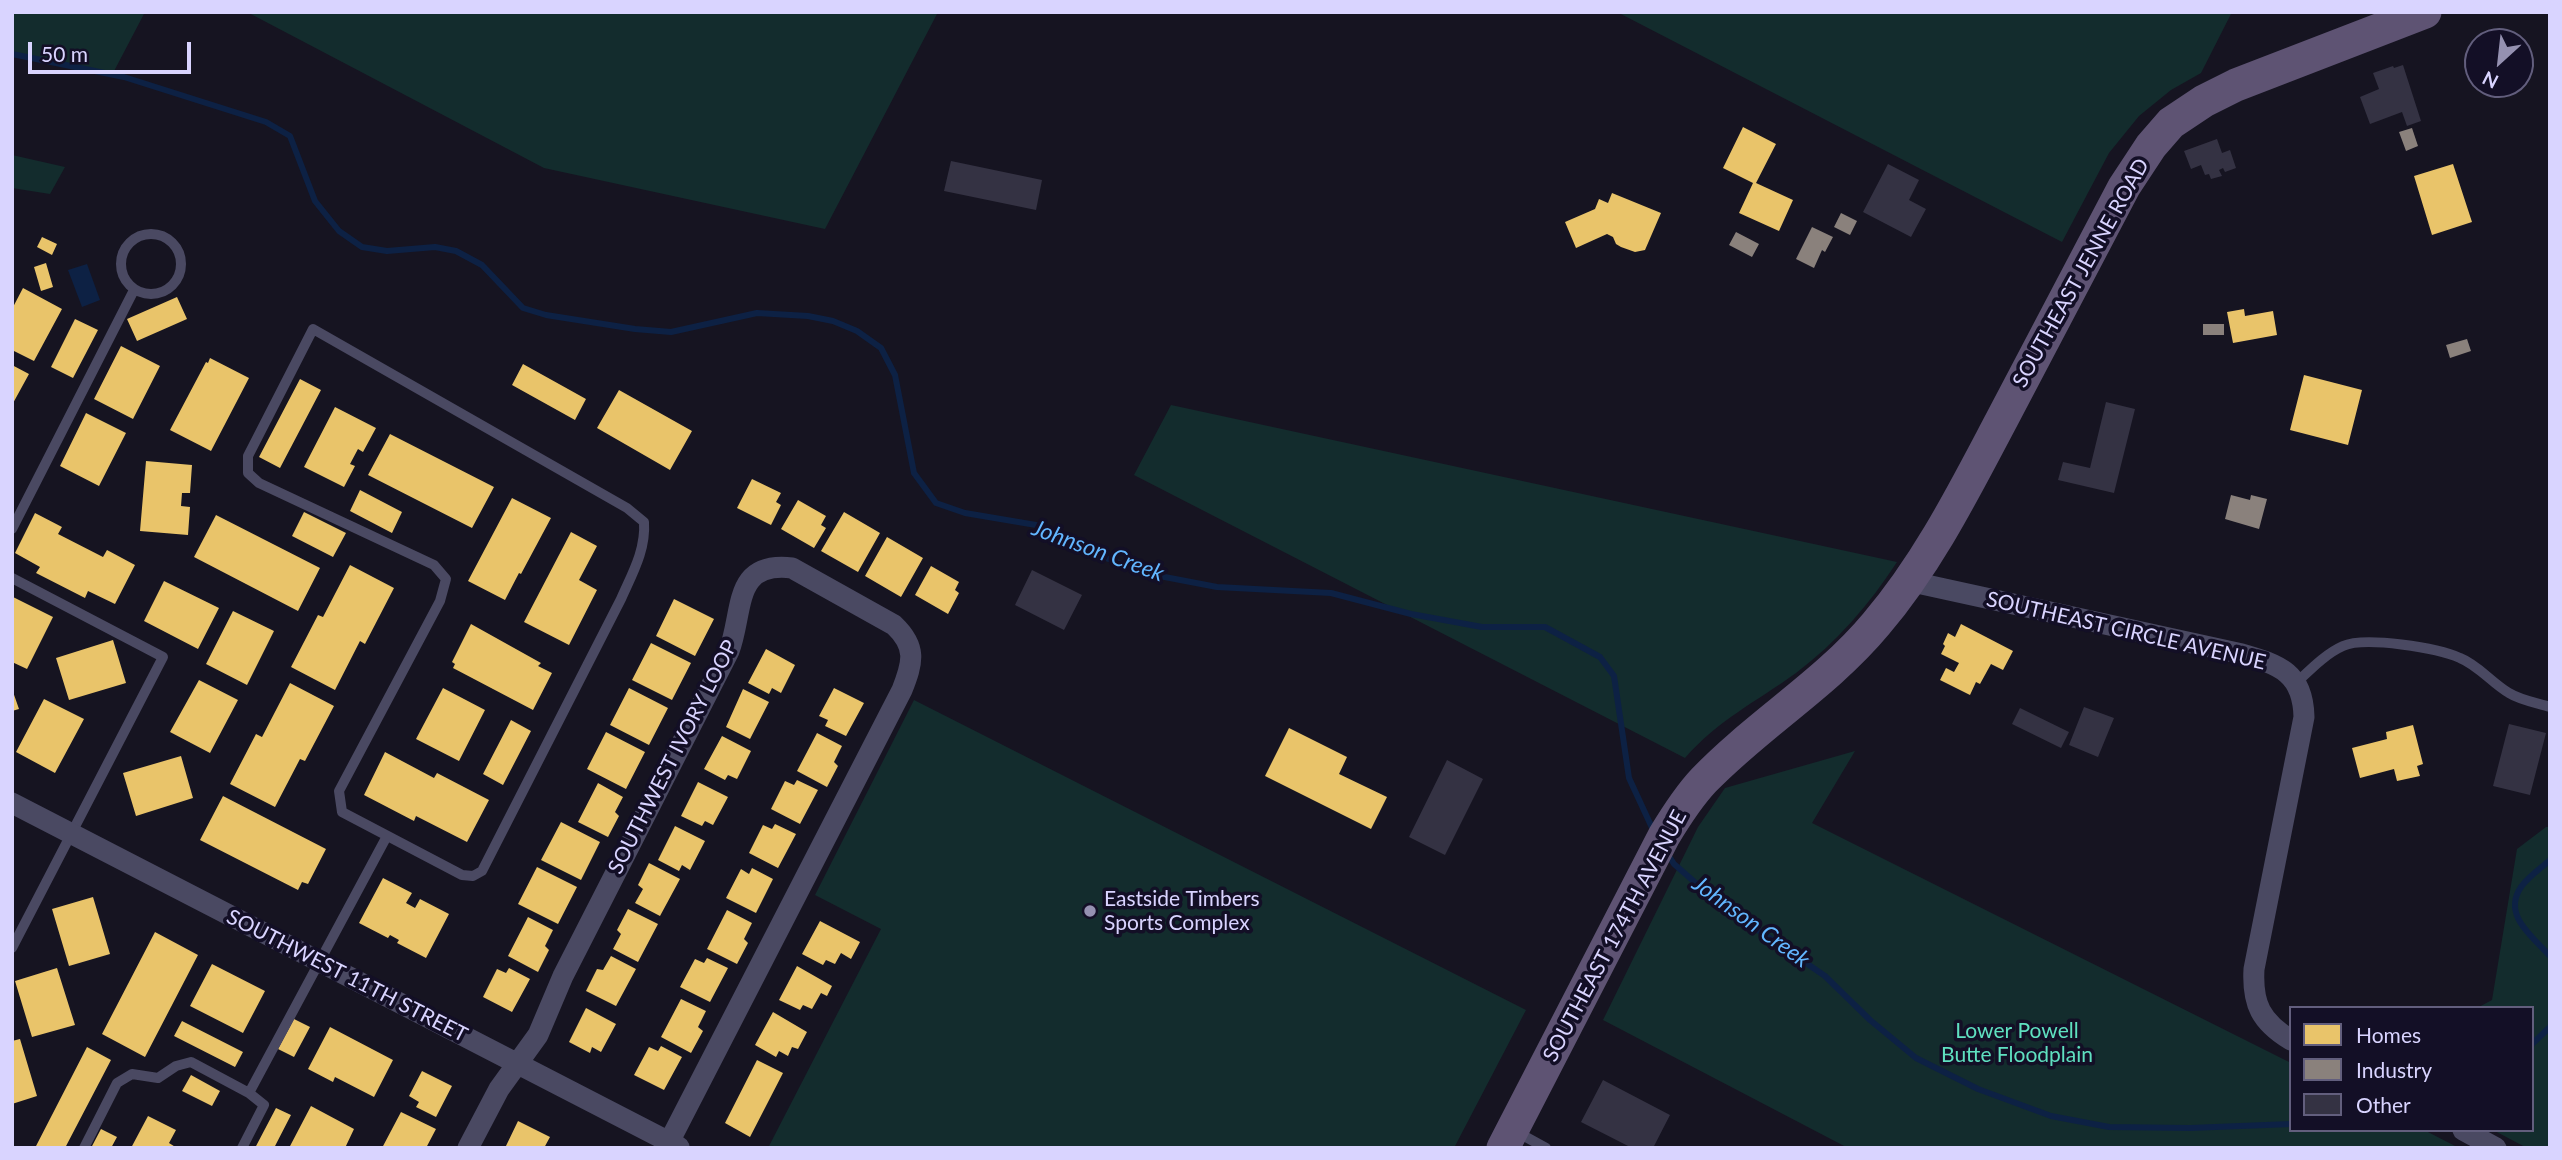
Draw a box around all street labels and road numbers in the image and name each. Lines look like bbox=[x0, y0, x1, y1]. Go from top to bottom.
street label: SOUTHEAST JENNE ROAD bbox=[2007, 154, 2155, 392]
street label: SOUTHEAST CIRCLE AVENUE bbox=[1984, 587, 2268, 675]
street label: SOUTHWEST IVORY LOOP bbox=[603, 636, 743, 878]
street label: SOUTHEAST 174TH AVENUE bbox=[1538, 806, 1692, 1066]
street label: SOUTHWEST 11TH STREET bbox=[222, 904, 472, 1048]

